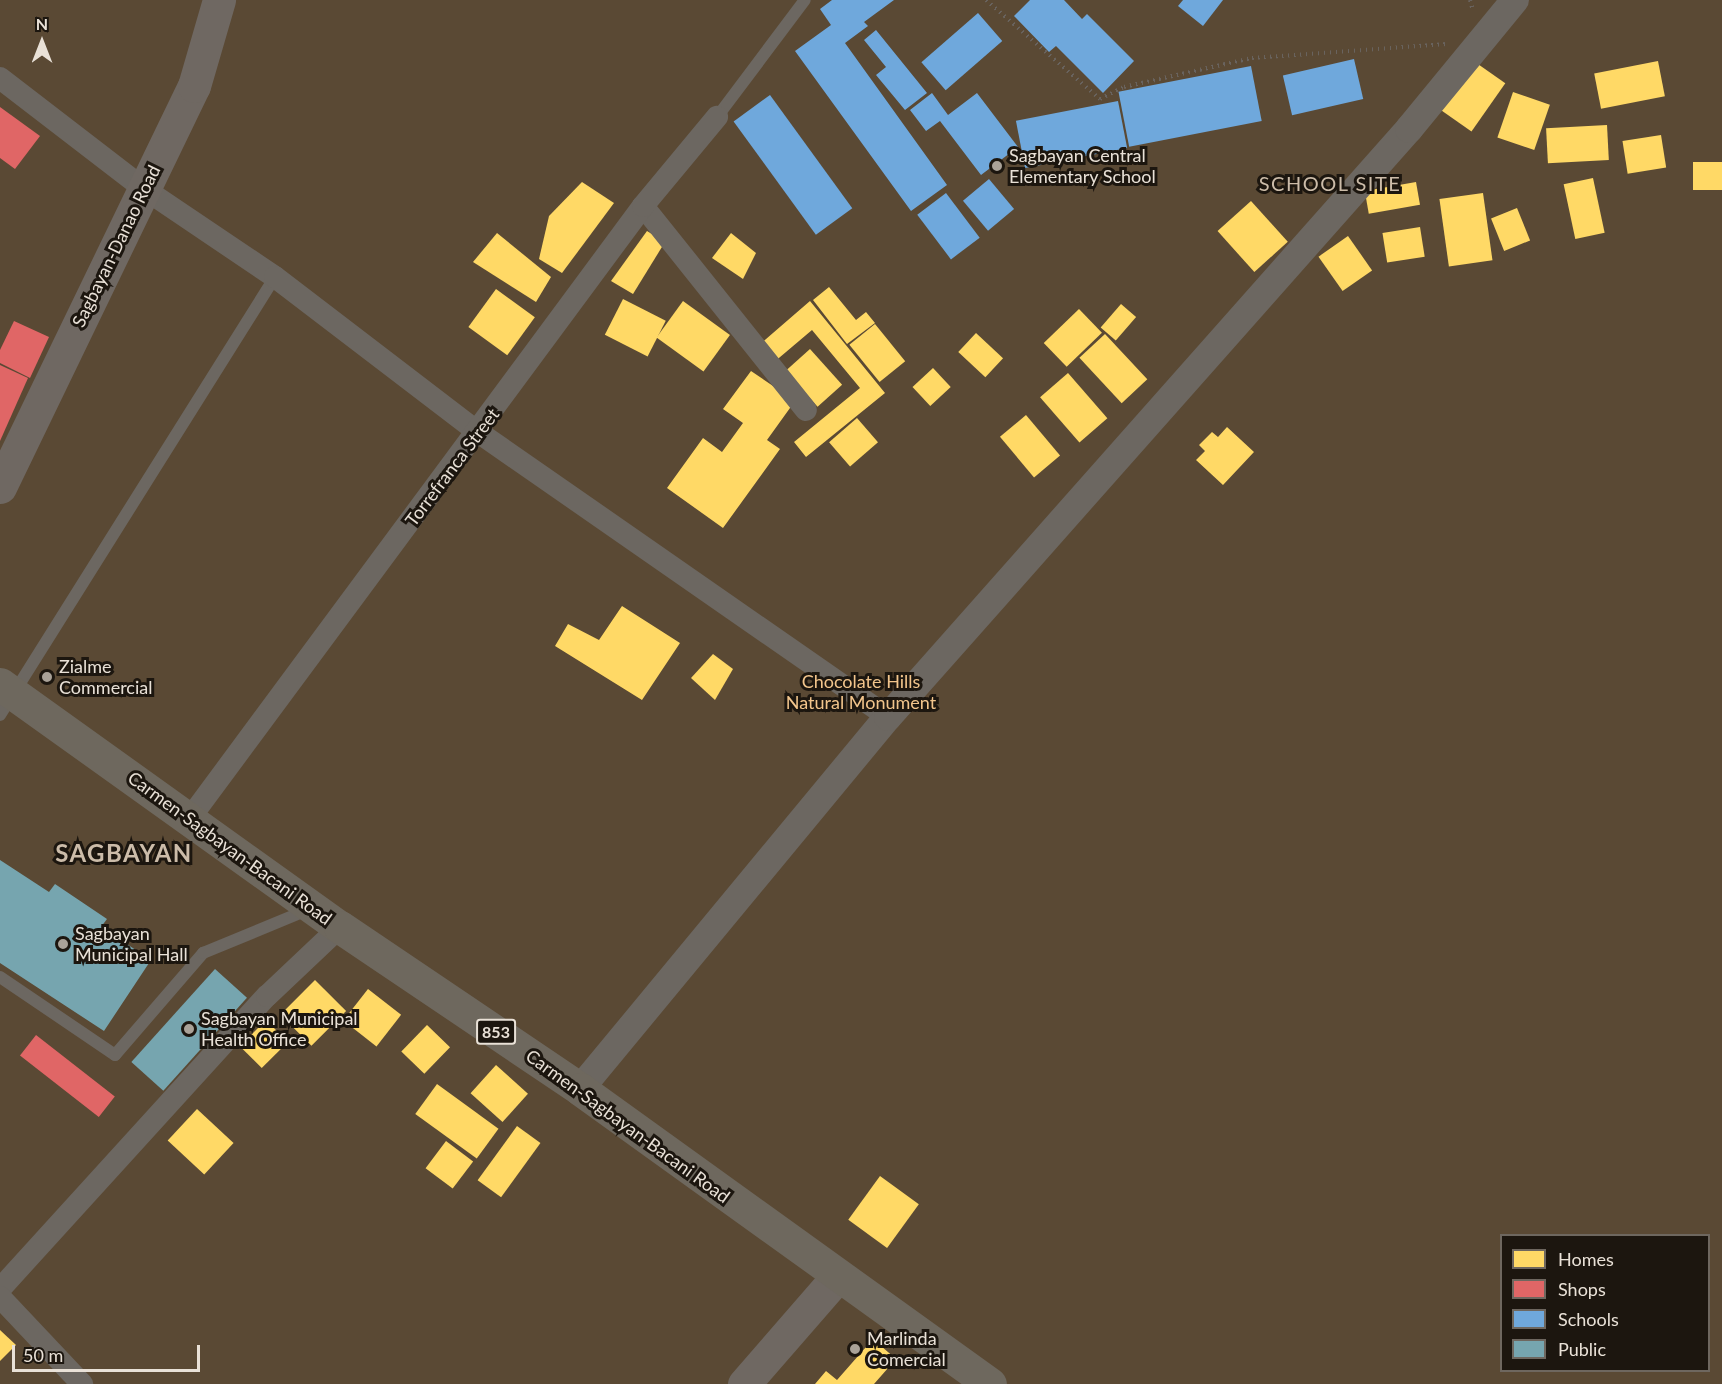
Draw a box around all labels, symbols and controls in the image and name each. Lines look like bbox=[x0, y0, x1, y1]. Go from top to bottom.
north arrow bbox=[12, 12, 72, 72]
text: N bbox=[36, 14, 48, 33]
place label: Sagbayan Central Elementary School bbox=[1009, 145, 1156, 188]
marker: Sagbayan Central Elementary School bbox=[990, 159, 1004, 173]
street label: Sagbayan-Danao Road bbox=[67, 161, 165, 331]
district label: SCHOOL SITE bbox=[1258, 171, 1402, 195]
street label: Torrefranca Street bbox=[401, 404, 503, 530]
place label: Zialme Commercial bbox=[59, 656, 152, 698]
marker: Zialme Commercial bbox=[40, 670, 54, 684]
park label: Chocolate Hills Natural Monument bbox=[786, 671, 936, 714]
street label: Carmen-Sagbayan-Bacani Road bbox=[124, 767, 336, 929]
district label: SAGBAYAN bbox=[55, 839, 193, 867]
place label: Sagbayan Municipal Hall bbox=[75, 923, 188, 966]
marker: Sagbayan Municipal Hall bbox=[56, 937, 70, 951]
place label: Sagbayan Municipal Health Office bbox=[201, 1008, 358, 1050]
road number: 853 bbox=[475, 1019, 517, 1045]
marker: Sagbayan Municipal Health Office bbox=[182, 1022, 196, 1036]
street label: Carmen-Sagbayan-Bacani Road bbox=[522, 1045, 734, 1207]
legend bbox=[1500, 1234, 1710, 1372]
text: Homes bbox=[1558, 1248, 1614, 1270]
text: Shops bbox=[1558, 1278, 1606, 1300]
text: Schools bbox=[1558, 1308, 1619, 1330]
place label: Marlinda Comercial bbox=[867, 1328, 946, 1370]
scale bar bbox=[15, 1333, 202, 1371]
text: Public bbox=[1558, 1338, 1606, 1360]
marker: Marlinda Comercial bbox=[848, 1342, 862, 1356]
text: 50 m bbox=[23, 1344, 63, 1366]

